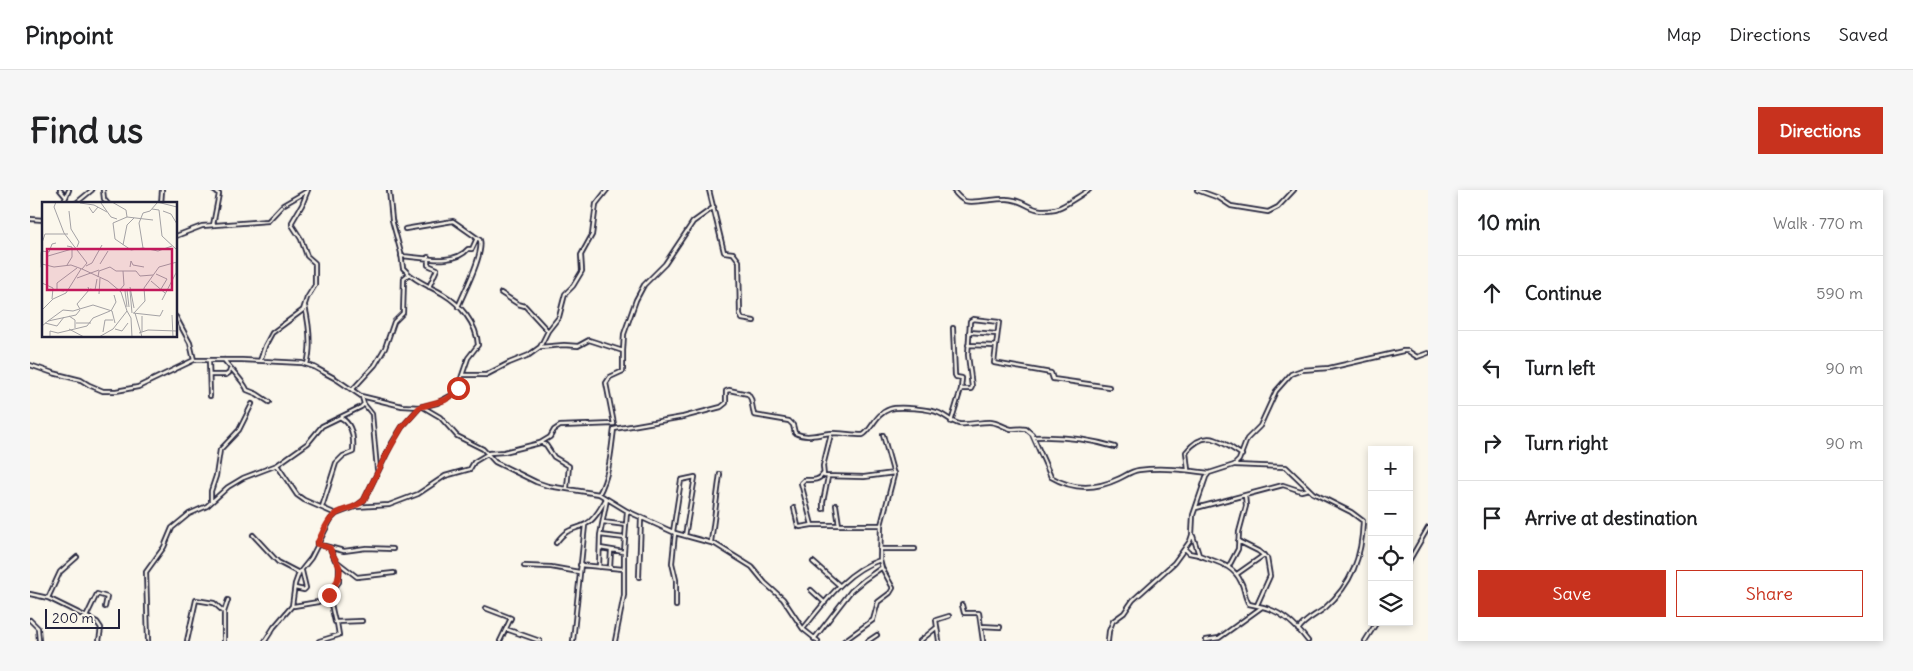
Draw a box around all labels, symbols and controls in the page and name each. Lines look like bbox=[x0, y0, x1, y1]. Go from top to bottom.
text: Pinpoint bbox=[25, 20, 113, 50]
text: Map bbox=[1666, 23, 1701, 46]
text: Directions bbox=[1729, 23, 1811, 46]
text: Saved bbox=[1839, 23, 1888, 46]
button: Directions bbox=[1758, 107, 1883, 154]
text: Find us bbox=[30, 108, 143, 152]
inset map bbox=[42, 202, 178, 338]
text: 10 min bbox=[1478, 209, 1540, 236]
text: Walk · 770 m bbox=[1773, 213, 1863, 233]
icon: ahead bbox=[1478, 279, 1506, 307]
text: Continue bbox=[1525, 281, 1602, 305]
text: 590 m bbox=[1816, 283, 1863, 303]
icon: left bbox=[1478, 354, 1506, 382]
text: Turn left bbox=[1525, 356, 1595, 380]
text: 90 m bbox=[1825, 358, 1863, 378]
route start bbox=[447, 377, 470, 400]
icon: right bbox=[1478, 429, 1506, 457]
text: Turn right bbox=[1525, 431, 1608, 455]
text: 90 m bbox=[1825, 433, 1863, 453]
map controls bbox=[1368, 446, 1413, 626]
button: + bbox=[1368, 446, 1413, 491]
button: − bbox=[1368, 491, 1413, 536]
icon: arrive bbox=[1478, 504, 1506, 532]
text: Arrive at destination bbox=[1525, 506, 1698, 530]
button: locate bbox=[1368, 536, 1413, 581]
button: Save bbox=[1478, 570, 1666, 617]
button: Share bbox=[1676, 570, 1863, 617]
button: layers bbox=[1368, 581, 1413, 626]
route end bbox=[318, 584, 341, 607]
scale bar bbox=[45, 606, 120, 629]
text: 200 m bbox=[52, 609, 94, 627]

